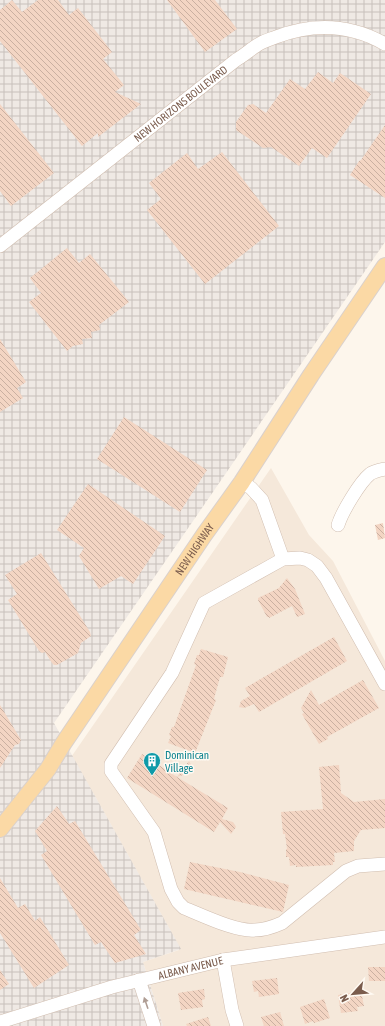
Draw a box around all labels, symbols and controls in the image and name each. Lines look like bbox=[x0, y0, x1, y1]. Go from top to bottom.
street label: NEW HORIZONS BOULEVARD bbox=[132, 63, 230, 144]
street label: NEW HIGHWAY bbox=[173, 521, 216, 577]
place label: Dominican Village bbox=[165, 749, 209, 774]
building icon: Dominican Village bbox=[142, 751, 162, 776]
street label: ALBANY AVENUE bbox=[157, 954, 224, 982]
north arrow bbox=[333, 974, 373, 1014]
text: N bbox=[337, 993, 351, 1004]
one-way arrow bbox=[143, 997, 149, 1009]

